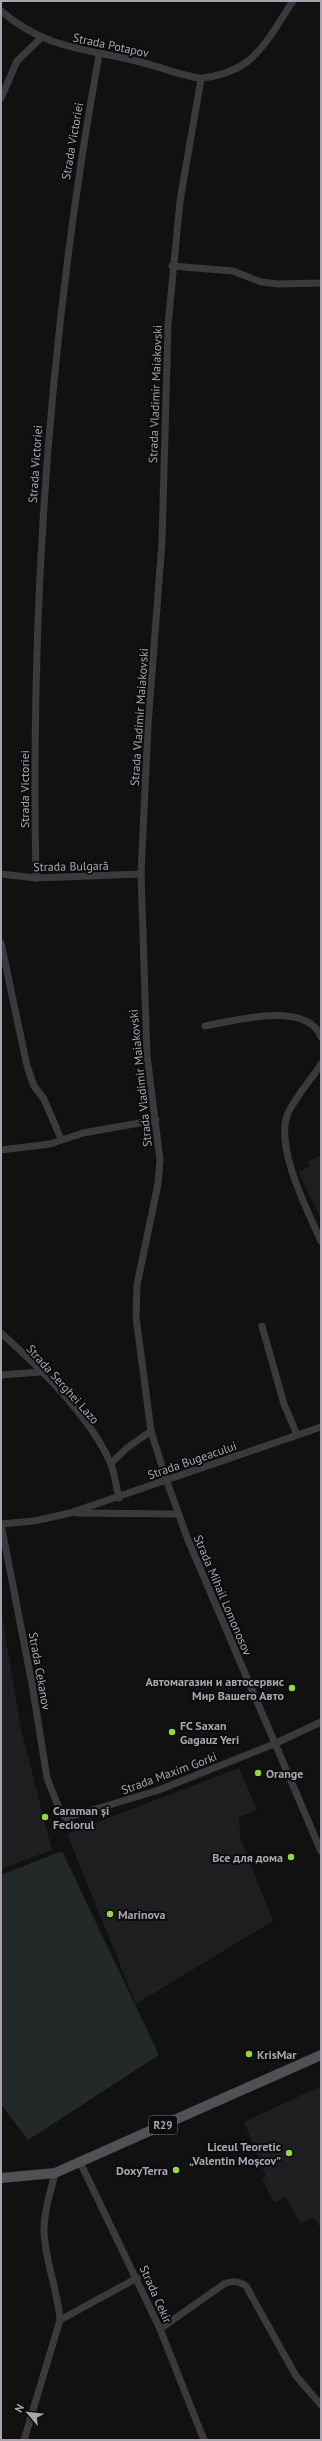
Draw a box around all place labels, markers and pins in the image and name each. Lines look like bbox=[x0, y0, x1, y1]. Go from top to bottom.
place label: Автомагазин и автосервис Мир Вашего Авто bbox=[145, 1674, 285, 1703]
marker: Автомагазин и автосервис Мир Вашего Авто bbox=[287, 1683, 297, 1693]
place label: FC Saxan Gagauz Yeri bbox=[180, 1718, 239, 1747]
marker: FC Saxan Gagauz Yeri bbox=[167, 1727, 177, 1737]
place label: Orange bbox=[266, 1766, 303, 1781]
marker: Orange bbox=[253, 1768, 263, 1778]
place label: Caraman și Feciorul bbox=[53, 1803, 109, 1832]
marker: Caraman și Feciorul bbox=[40, 1812, 50, 1822]
place label: Все для дома bbox=[212, 1850, 283, 1865]
marker: Все для дома bbox=[286, 1852, 296, 1862]
place label: Marinova bbox=[118, 1907, 166, 1922]
marker: Marinova bbox=[105, 1909, 115, 1919]
place label: KrisMar bbox=[257, 2047, 297, 2062]
marker: KrisMar bbox=[244, 2049, 254, 2059]
place label: Liceul Teoretic „Valentin Moșcov” bbox=[189, 2139, 281, 2168]
marker: Liceul Teoretic „Valentin Moșcov” bbox=[284, 2148, 294, 2158]
place label: DoxyTerra bbox=[116, 2163, 168, 2178]
marker: DoxyTerra bbox=[171, 2165, 181, 2175]

